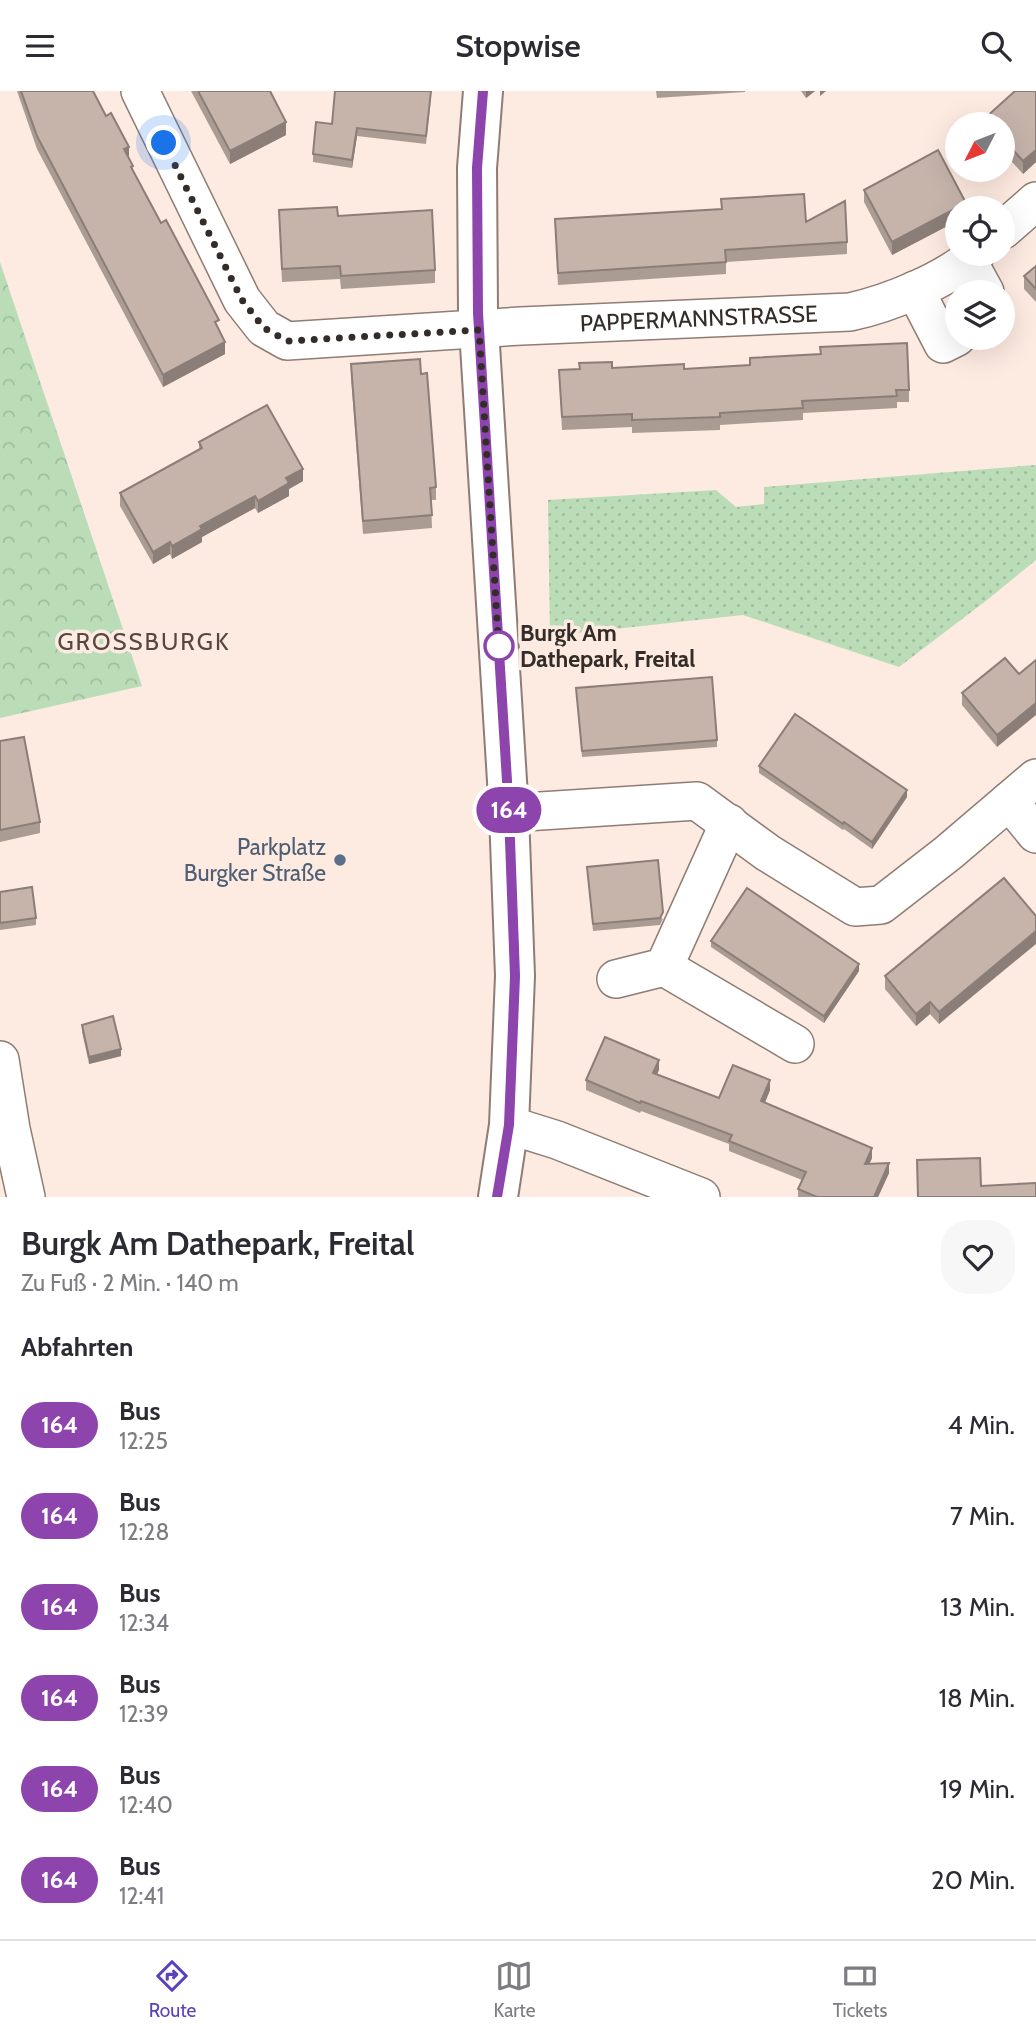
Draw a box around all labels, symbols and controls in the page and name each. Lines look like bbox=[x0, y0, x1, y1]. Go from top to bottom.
text: Stopwise bbox=[455, 26, 581, 65]
icon: menu bbox=[21, 27, 59, 65]
icon: search bbox=[977, 27, 1015, 65]
north arrow bbox=[945, 112, 1015, 182]
map controls bbox=[945, 112, 1015, 350]
your location bbox=[146, 125, 181, 160]
button: locate bbox=[945, 196, 1015, 266]
button: layers bbox=[945, 280, 1015, 350]
street label: PAPPERMANNSTRASSE bbox=[579, 299, 818, 337]
place label: Burgk Am Dathepark, Freital bbox=[520, 619, 695, 673]
district label: GROSSBURGK bbox=[57, 627, 231, 656]
marker: Burgk Am Dathepark, Freital bbox=[484, 631, 514, 661]
line badge: 164 bbox=[469, 787, 549, 833]
text: 164 bbox=[490, 795, 528, 824]
place label: Parkplatz Burgker Straße bbox=[184, 833, 326, 887]
marker: Parkplatz Burgker Straße bbox=[332, 852, 348, 868]
button: heart bbox=[941, 1220, 1015, 1294]
text: Burgk Am Dathepark, Freital bbox=[21, 1223, 414, 1263]
text: Zu Fuß · 2 Min. · 140 m bbox=[21, 1269, 239, 1297]
text: Abfahrten bbox=[21, 1331, 133, 1363]
text: Bus bbox=[119, 1395, 160, 1427]
text: 4 Min. bbox=[948, 1409, 1015, 1441]
text: 164 bbox=[41, 1410, 78, 1439]
text: 12:25 bbox=[119, 1427, 168, 1455]
text: Bus bbox=[119, 1486, 160, 1518]
text: 7 Min. bbox=[950, 1500, 1015, 1532]
text: 164 bbox=[41, 1501, 78, 1530]
text: 12:28 bbox=[119, 1518, 169, 1546]
text: Bus bbox=[119, 1577, 160, 1609]
text: 13 Min. bbox=[940, 1591, 1015, 1623]
text: 164 bbox=[41, 1592, 78, 1621]
text: 12:34 bbox=[119, 1609, 169, 1637]
text: Bus bbox=[119, 1668, 160, 1700]
text: 18 Min. bbox=[939, 1682, 1015, 1714]
text: 164 bbox=[41, 1683, 78, 1712]
text: 12:39 bbox=[119, 1700, 169, 1728]
text: Bus bbox=[119, 1759, 160, 1791]
text: 19 Min. bbox=[940, 1773, 1015, 1805]
text: 164 bbox=[41, 1774, 78, 1803]
text: 12:40 bbox=[119, 1791, 173, 1819]
text: Bus bbox=[119, 1850, 160, 1882]
text: 20 Min. bbox=[931, 1864, 1015, 1896]
text: 164 bbox=[41, 1865, 78, 1894]
text: 12:41 bbox=[119, 1882, 164, 1910]
tab: Route bbox=[149, 1957, 196, 2022]
tab: Karte bbox=[493, 1957, 535, 2022]
tab: Tickets bbox=[833, 1957, 887, 2022]

